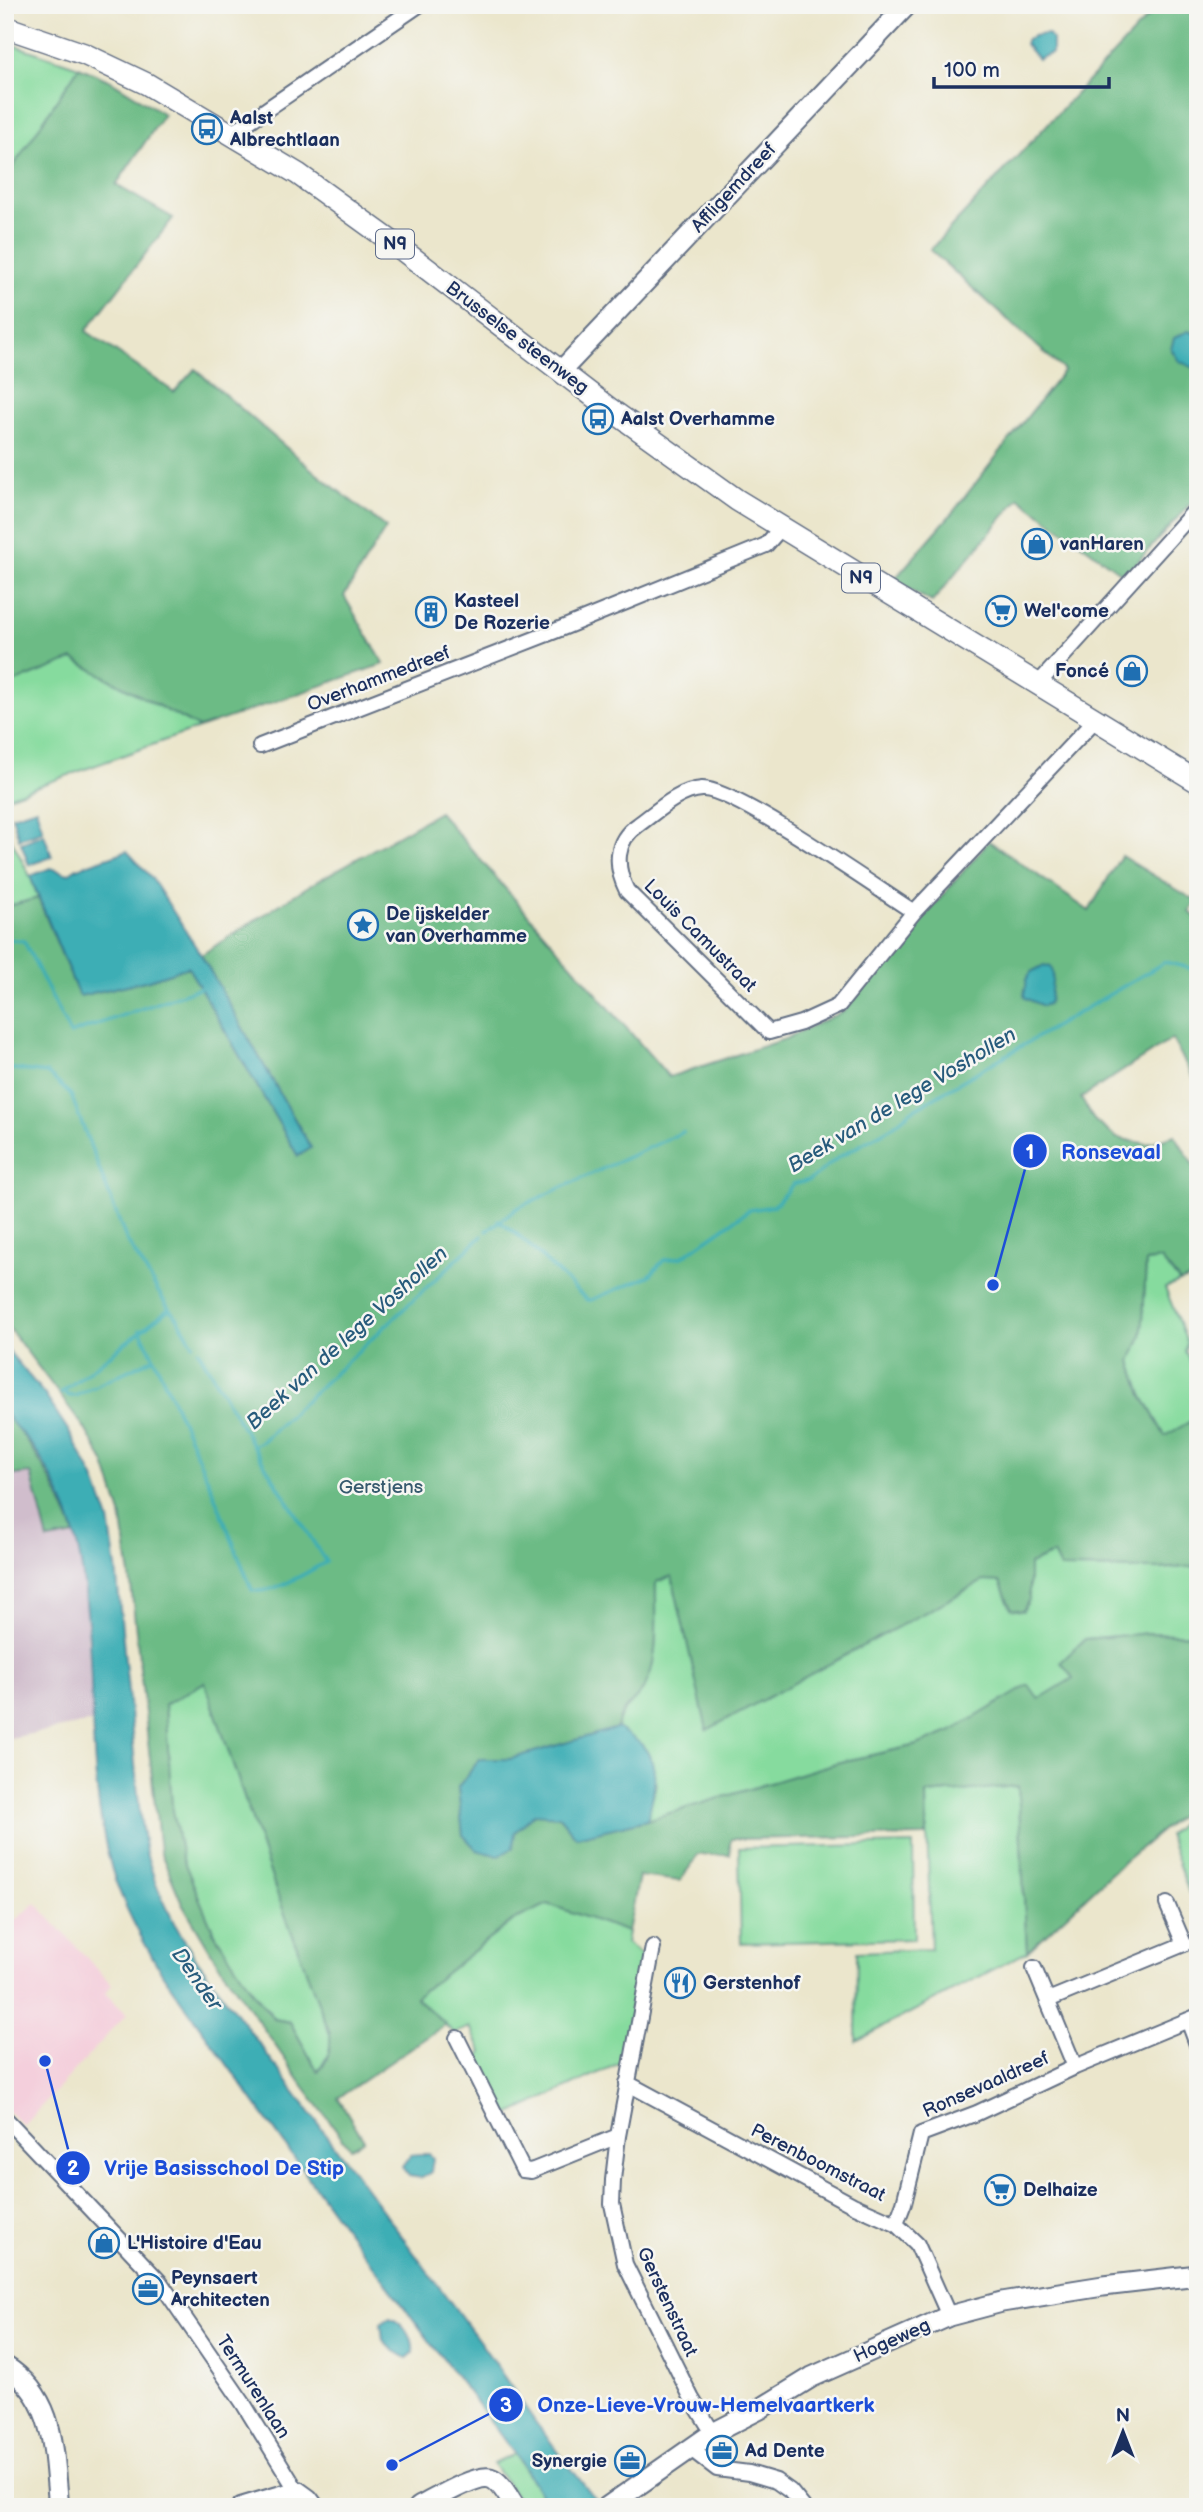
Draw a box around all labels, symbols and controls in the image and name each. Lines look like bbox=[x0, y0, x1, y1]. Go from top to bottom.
scale bar bbox=[934, 46, 1108, 90]
text: 100 m bbox=[944, 58, 1000, 83]
place label: Aalst Albrechtlaan bbox=[229, 107, 340, 152]
bus stop icon: Aalst Albrechtlaan bbox=[190, 112, 224, 146]
street label: Affligemdreef bbox=[687, 138, 781, 238]
road number: N9 bbox=[376, 230, 414, 258]
street label: Brusselse steenweg bbox=[441, 277, 593, 399]
bus stop icon: Aalst Overhamme bbox=[581, 402, 615, 436]
place label: Aalst Overhamme bbox=[620, 408, 775, 431]
shop icon: vanHaren bbox=[1020, 527, 1054, 561]
place label: vanHaren bbox=[1059, 533, 1144, 556]
road number: N9 bbox=[842, 564, 880, 592]
place label: Kasteel De Rozerie bbox=[454, 590, 550, 635]
supermarket icon: Wel'come bbox=[984, 594, 1018, 628]
building icon: Kasteel De Rozerie bbox=[414, 595, 448, 629]
place label: Wel'come bbox=[1024, 600, 1109, 623]
street label: Overhammedreef bbox=[304, 641, 454, 717]
shop icon: Foncé bbox=[1115, 654, 1149, 688]
place label: Foncé bbox=[1055, 660, 1109, 683]
street label: Louis Camustraat bbox=[639, 875, 761, 997]
place label: De ijskelder van Overhamme bbox=[385, 903, 527, 948]
place icon: De ijskelder van Overhamme bbox=[346, 908, 380, 942]
water label: Beek van de lege Voshollen bbox=[783, 1022, 1021, 1178]
callout: Ronsevaal bbox=[1012, 1130, 1175, 1172]
text: 1 bbox=[1026, 1140, 1034, 1165]
text: Ronsevaal bbox=[1061, 1140, 1161, 1165]
water label: Beek van de lege Voshollen bbox=[241, 1241, 453, 1435]
park label: Gerstjens bbox=[339, 1476, 423, 1499]
water label: Dender bbox=[166, 1943, 228, 2016]
restaurant icon: Gerstenhof bbox=[663, 1966, 697, 2000]
place label: Gerstenhof bbox=[703, 1972, 801, 1995]
street label: Ronsevaaldreef bbox=[919, 2047, 1053, 2123]
street label: Perenboomstraat bbox=[747, 2119, 889, 2207]
callout: Vrije Basisschool De Stip bbox=[55, 2147, 358, 2189]
text: 2 bbox=[67, 2156, 80, 2181]
text: Vrije Basisschool De Stip bbox=[104, 2156, 344, 2181]
supermarket icon: Delhaize bbox=[983, 2173, 1017, 2207]
place label: Delhaize bbox=[1023, 2179, 1098, 2202]
shop icon: L'Histoire d'Eau bbox=[87, 2226, 121, 2260]
place label: L'Histoire d'Eau bbox=[127, 2232, 262, 2255]
street label: Gerstenstraat bbox=[632, 2244, 702, 2361]
place label: Peynsaert Architecten bbox=[170, 2267, 270, 2312]
office icon: Peynsaert Architecten bbox=[131, 2272, 165, 2306]
street label: Hogeweg bbox=[850, 2314, 934, 2368]
street label: Termurenlaan bbox=[211, 2331, 295, 2443]
callout: Onze-Lieve-Vrouw-Hemelvaartkerk bbox=[488, 2384, 888, 2426]
text: 3 bbox=[500, 2393, 512, 2418]
text: Onze-Lieve-Vrouw-Hemelvaartkerk bbox=[538, 2393, 874, 2418]
north arrow bbox=[1088, 2396, 1158, 2466]
text: N bbox=[1116, 2405, 1130, 2428]
office icon: Ad Dente bbox=[705, 2434, 739, 2468]
place label: Ad Dente bbox=[744, 2440, 825, 2463]
office icon: Synergie bbox=[613, 2444, 647, 2478]
place label: Synergie bbox=[532, 2450, 607, 2473]

